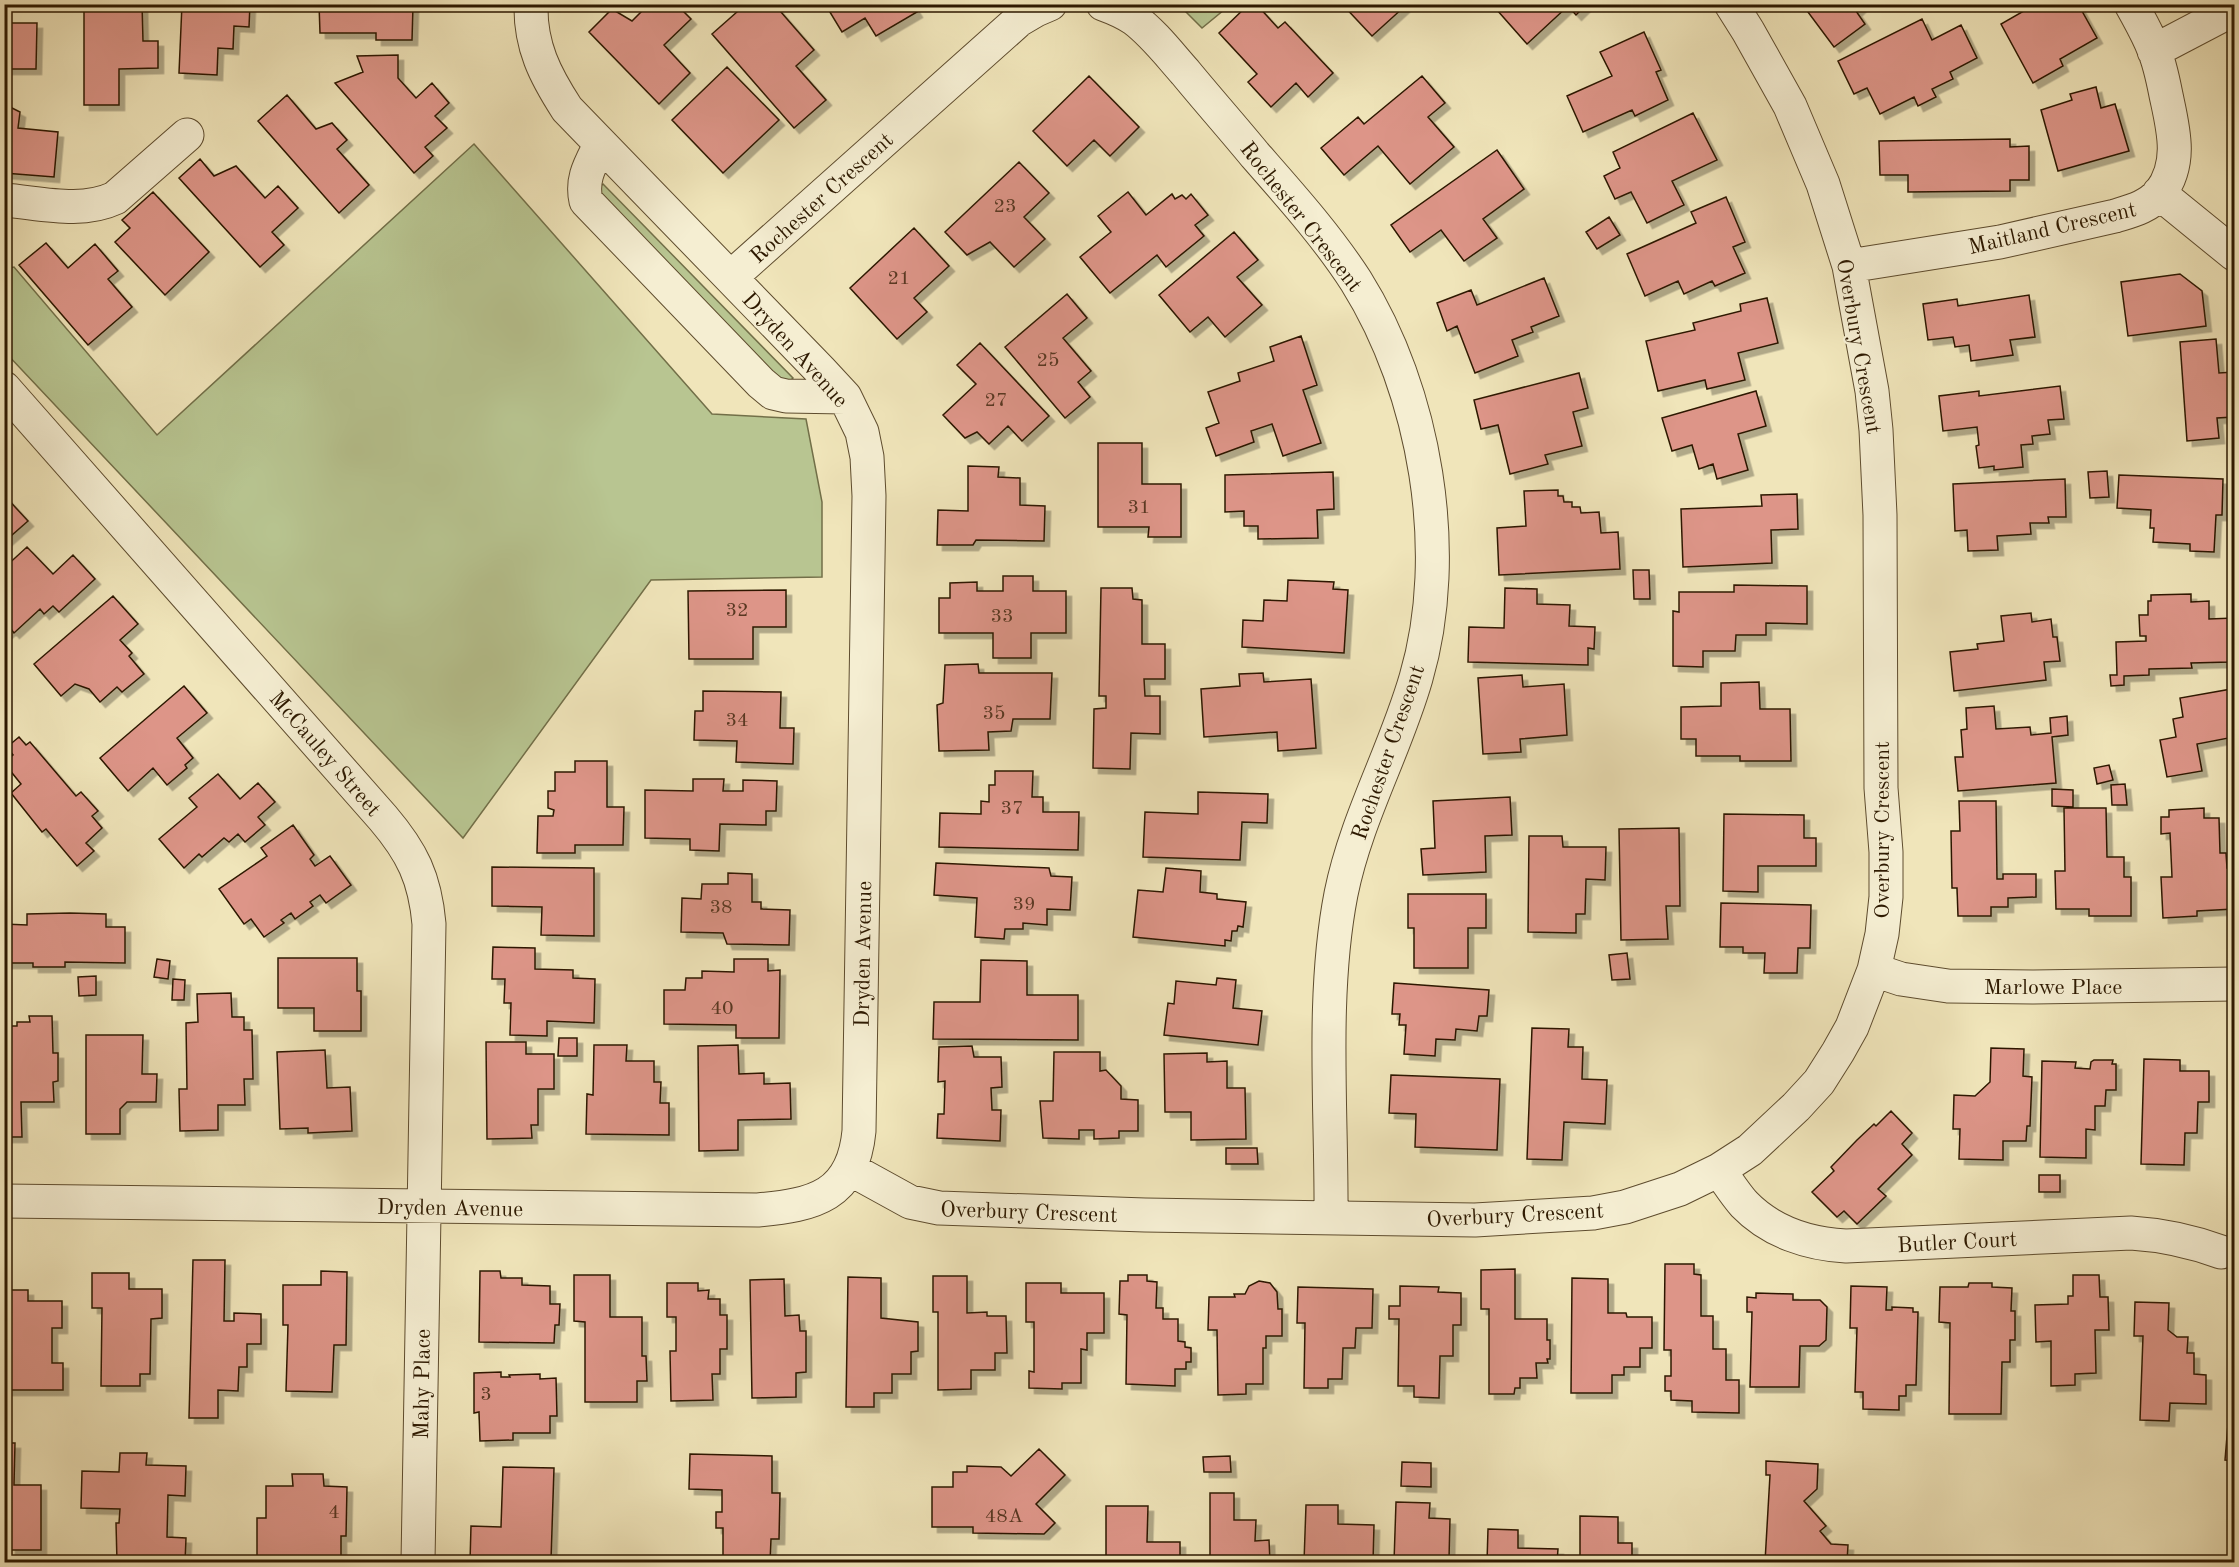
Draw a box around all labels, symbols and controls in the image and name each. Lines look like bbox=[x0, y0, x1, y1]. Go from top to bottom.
street label: Rochester Crescent bbox=[747, 129, 898, 268]
street label: Rochester Crescent bbox=[1235, 138, 1366, 296]
house number: 23 bbox=[993, 197, 1017, 217]
street label: Maitland Crescent bbox=[1966, 199, 2139, 259]
street label: Overbury Crescent bbox=[1832, 257, 1884, 436]
house number: 21 bbox=[887, 269, 911, 289]
street label: Dryden Avenue bbox=[737, 289, 852, 412]
house number: 25 bbox=[1036, 351, 1060, 371]
house number: 27 bbox=[984, 391, 1008, 411]
house number: 31 bbox=[1127, 498, 1151, 518]
house number: 32 bbox=[725, 601, 749, 621]
house number: 33 bbox=[990, 607, 1014, 627]
street label: Rochester Crescent bbox=[1349, 662, 1429, 843]
street label: McCauley Street bbox=[264, 688, 384, 821]
house number: 35 bbox=[982, 704, 1006, 724]
house number: 34 bbox=[725, 711, 749, 731]
street label: Overbury Crescent bbox=[1872, 741, 1894, 919]
house number: 37 bbox=[1000, 799, 1024, 819]
street label: Dryden Avenue bbox=[852, 881, 876, 1027]
house number: 39 bbox=[1012, 895, 1036, 915]
house number: 38 bbox=[709, 898, 733, 918]
street label: Marlowe Place bbox=[1984, 977, 2122, 999]
house number: 40 bbox=[710, 999, 734, 1019]
street label: Dryden Avenue bbox=[377, 1197, 523, 1221]
street label: Overbury Crescent bbox=[940, 1199, 1118, 1227]
street label: Overbury Crescent bbox=[1426, 1200, 1604, 1232]
street label: Butler Court bbox=[1897, 1229, 2018, 1257]
street label: Mahy Place bbox=[411, 1329, 435, 1440]
house number: 3 bbox=[480, 1385, 492, 1405]
house number: 4 bbox=[328, 1503, 340, 1523]
house number: 48A bbox=[985, 1507, 1023, 1527]

